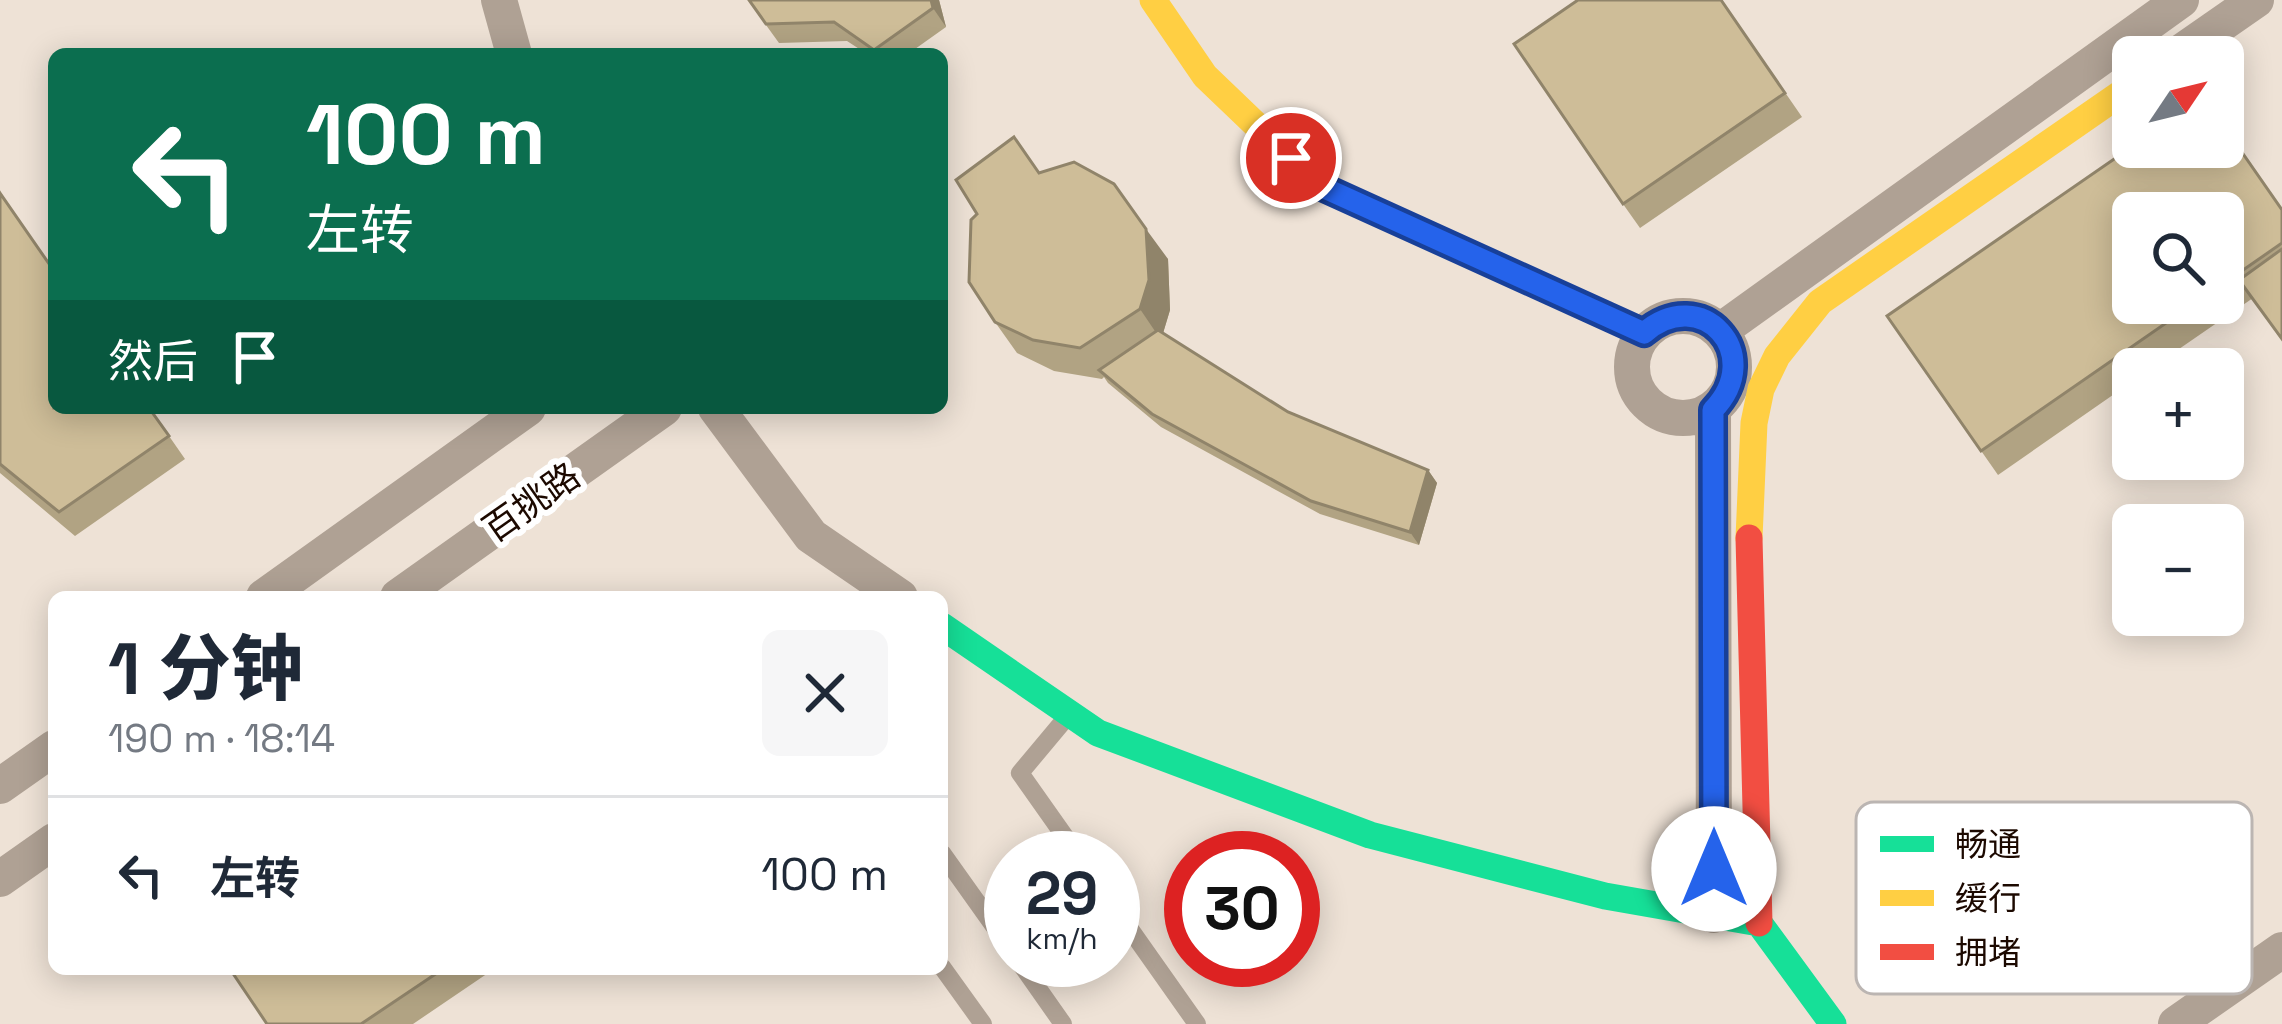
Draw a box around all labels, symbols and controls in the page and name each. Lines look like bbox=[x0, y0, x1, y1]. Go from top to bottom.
north arrow bbox=[2112, 36, 2244, 168]
map controls bbox=[2112, 36, 2244, 636]
text: 100 m bbox=[306, 81, 546, 189]
icon: left bbox=[108, 96, 264, 252]
pin bbox=[1240, 107, 1342, 209]
icon: arrive bbox=[1258, 125, 1324, 191]
button: search bbox=[2112, 192, 2244, 324]
text: 左转 bbox=[306, 196, 414, 265]
icon: arrive bbox=[222, 324, 288, 390]
text: 然后 bbox=[108, 333, 198, 390]
button: + bbox=[2112, 348, 2244, 480]
street label: 百挑路 bbox=[474, 453, 589, 553]
button: − bbox=[2112, 504, 2244, 636]
text: 1 分钟 bbox=[108, 623, 303, 715]
button: close bbox=[762, 630, 888, 756]
text: 190 m · 18:14 bbox=[108, 714, 335, 763]
legend bbox=[1856, 802, 2252, 994]
position arrow bbox=[1651, 806, 1777, 932]
text: 畅通 bbox=[1955, 824, 2021, 866]
speed limit sign: 30 bbox=[1164, 831, 1320, 987]
icon: left bbox=[108, 842, 174, 908]
text: 100 m bbox=[761, 846, 888, 903]
text: 左转 bbox=[210, 850, 300, 907]
text: 29 bbox=[1026, 855, 1098, 932]
text: 缓行 bbox=[1955, 878, 2021, 920]
text: km/h bbox=[1026, 919, 1098, 958]
text: 拥堵 bbox=[1955, 932, 2021, 974]

